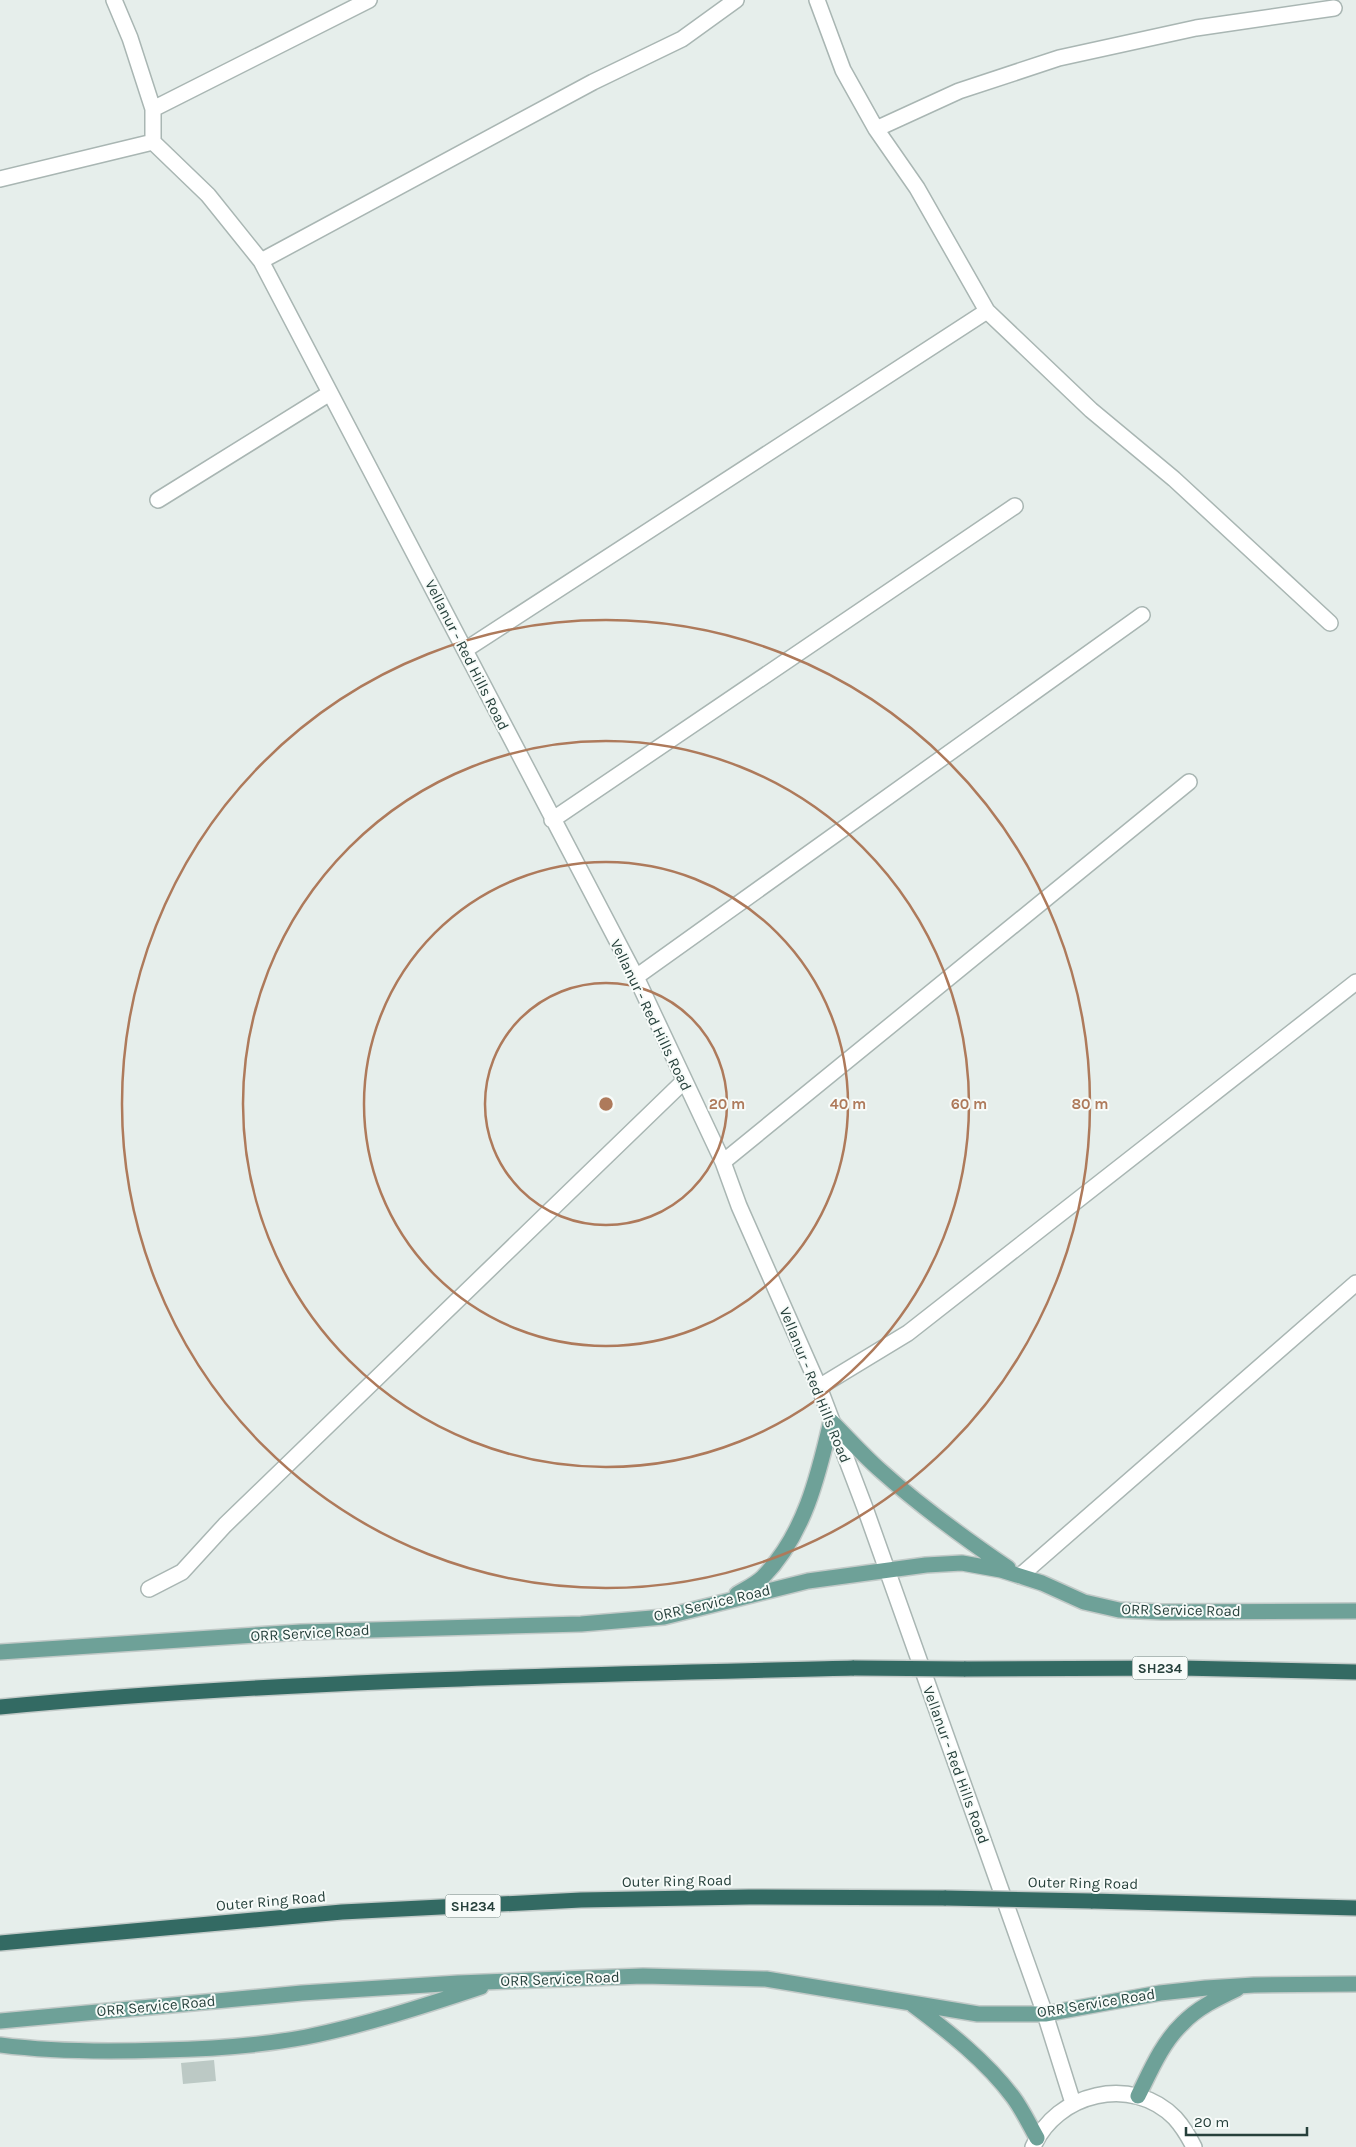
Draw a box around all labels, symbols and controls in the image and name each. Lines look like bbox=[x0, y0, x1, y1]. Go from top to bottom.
street label: Vellanur - Red Hills Road bbox=[421, 577, 513, 733]
street label: Vellanur - Red Hills Road bbox=[606, 936, 696, 1094]
centre of rings bbox=[597, 1095, 615, 1113]
text: 20 m bbox=[709, 1095, 745, 1113]
text: 40 m bbox=[830, 1095, 866, 1113]
text: 60 m bbox=[951, 1095, 987, 1113]
text: 80 m bbox=[1071, 1095, 1109, 1113]
street label: Vellanur - Red Hills Road bbox=[775, 1304, 855, 1466]
street label: ORR Service Road bbox=[652, 1581, 772, 1625]
street label: ORR Service Road bbox=[1121, 1600, 1241, 1620]
street label: ORR Service Road bbox=[250, 1621, 370, 1645]
road number: SH234 bbox=[1132, 1656, 1188, 1680]
street label: Vellanur - Red Hills Road bbox=[919, 1684, 993, 1846]
street label: Outer Ring Road bbox=[622, 1871, 732, 1891]
street label: Outer Ring Road bbox=[1028, 1873, 1138, 1893]
street label: Outer Ring Road bbox=[215, 1887, 327, 1915]
road number: SH234 bbox=[446, 1894, 500, 1918]
street label: ORR Service Road bbox=[500, 1968, 620, 1990]
street label: ORR Service Road bbox=[1036, 1985, 1156, 2021]
street label: ORR Service Road bbox=[96, 1992, 216, 2020]
scale bar bbox=[1186, 2104, 1307, 2136]
text: 20 m bbox=[1194, 2113, 1229, 2131]

